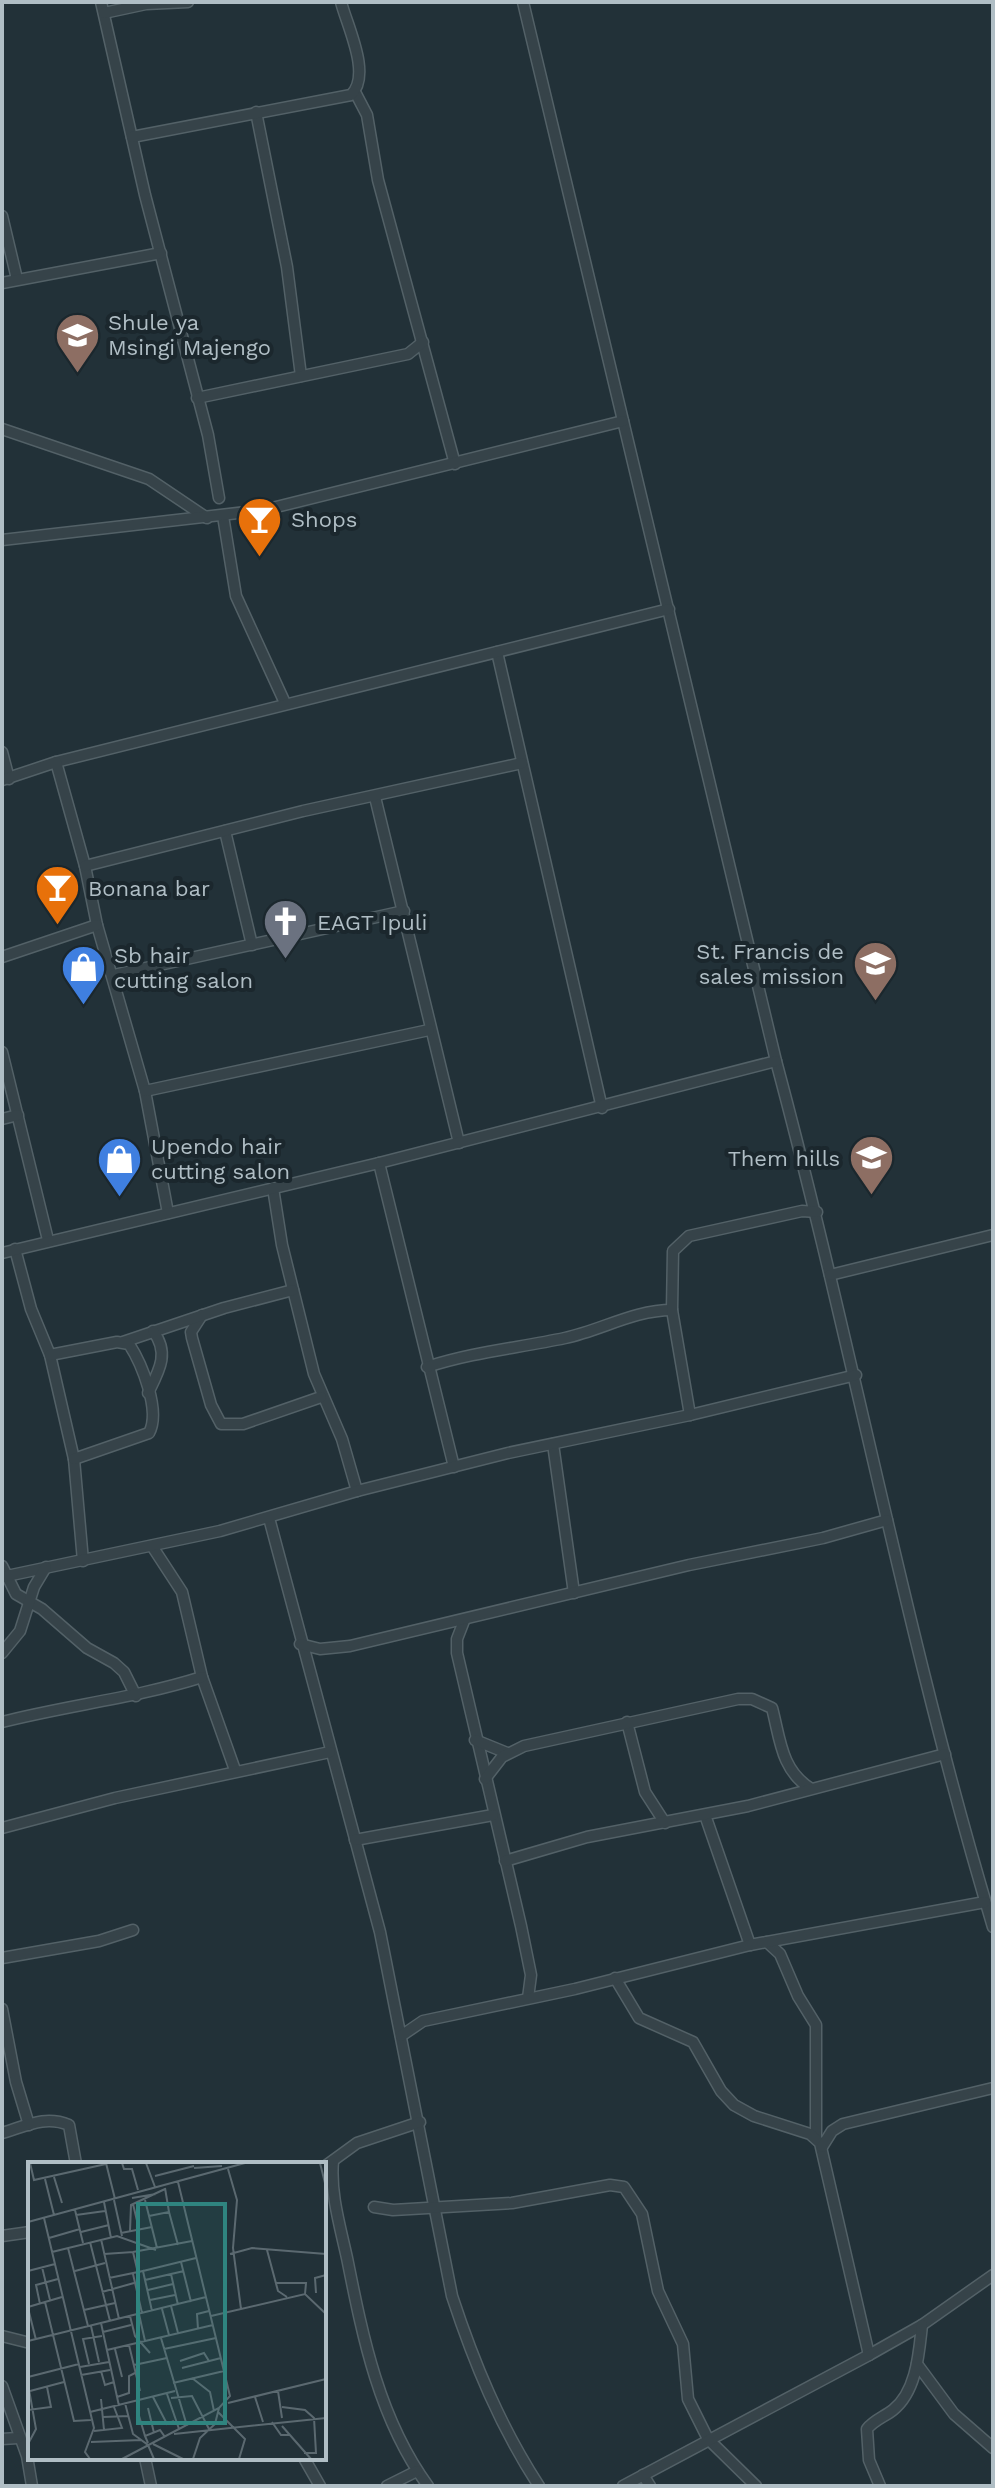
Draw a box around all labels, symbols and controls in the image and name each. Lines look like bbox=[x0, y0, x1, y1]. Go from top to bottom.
place label: Shule ya Msingi Majengo bbox=[108, 310, 271, 360]
school or university icon: Shule ya Msingi Majengo bbox=[53, 311, 101, 374]
bar icon: Shops bbox=[236, 495, 284, 558]
place label: Shops bbox=[291, 507, 357, 532]
bar icon: Bonana bar bbox=[33, 864, 81, 927]
place label: Bonana bar bbox=[88, 876, 210, 901]
church icon: EAGT Ipuli bbox=[262, 898, 310, 961]
place label: EAGT Ipuli bbox=[317, 910, 427, 935]
place label: St. Francis de sales mission bbox=[696, 939, 844, 989]
school or university icon: St. Francis de sales mission bbox=[851, 940, 899, 1003]
place label: Sb hair cutting salon bbox=[114, 943, 253, 993]
shop icon: Sb hair cutting salon bbox=[59, 944, 107, 1007]
place label: Upendo hair cutting salon bbox=[151, 1134, 290, 1184]
school or university icon: Them hills bbox=[847, 1134, 895, 1197]
shop icon: Upendo hair cutting salon bbox=[96, 1135, 144, 1198]
place label: Them hills bbox=[728, 1146, 840, 1171]
inset map bbox=[28, 2162, 326, 2460]

